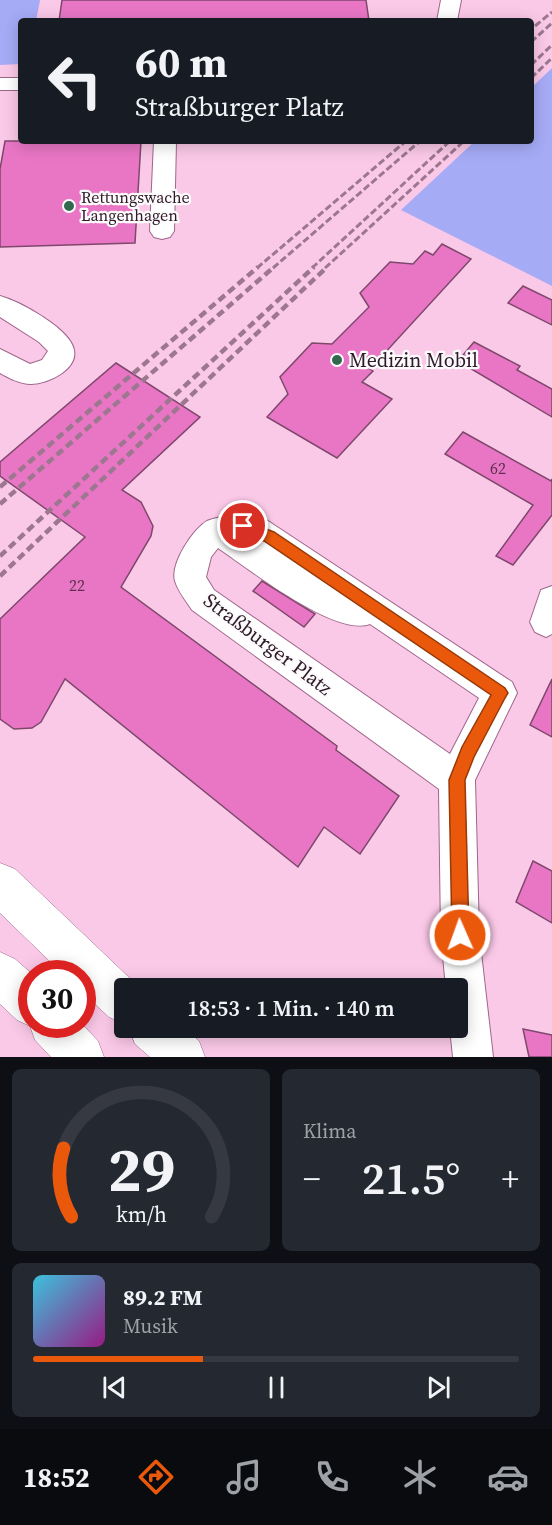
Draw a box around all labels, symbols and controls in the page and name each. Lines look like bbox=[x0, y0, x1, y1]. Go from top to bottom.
text: 60 m bbox=[135, 33, 228, 91]
icon: left bbox=[36, 42, 114, 120]
text: Straßburger Platz bbox=[135, 88, 344, 125]
place label: Rettungswache Langenhagen bbox=[81, 186, 190, 226]
marker: Rettungswache Langenhagen bbox=[62, 199, 76, 213]
place label: Medizin Mobil bbox=[349, 346, 478, 374]
marker: Medizin Mobil bbox=[330, 353, 344, 367]
house number: 62 bbox=[490, 457, 506, 479]
pin bbox=[217, 500, 268, 551]
icon: arrive bbox=[226, 509, 259, 542]
house number: 22 bbox=[69, 574, 85, 596]
street label: Straßburger Platz bbox=[198, 586, 338, 702]
position arrow bbox=[428, 903, 492, 967]
speed limit sign: 30 bbox=[18, 960, 96, 1038]
text: 18:53 · 1 Min. · 140 m bbox=[187, 993, 395, 1023]
text: Klima bbox=[303, 1117, 356, 1145]
text: 29 bbox=[107, 1126, 175, 1212]
text: 21.5° bbox=[362, 1147, 460, 1209]
text: − bbox=[303, 1156, 321, 1201]
text: + bbox=[502, 1156, 519, 1201]
text: km/h bbox=[115, 1200, 167, 1229]
text: 89.2 FM bbox=[123, 1282, 202, 1312]
text: Musik bbox=[123, 1312, 178, 1340]
icon: previous bbox=[98, 1371, 131, 1404]
icon: pause bbox=[260, 1371, 293, 1404]
icon: next bbox=[422, 1371, 455, 1404]
icon: directions bbox=[135, 1456, 177, 1498]
icon: music bbox=[223, 1456, 265, 1498]
icon: phone bbox=[311, 1456, 353, 1498]
icon: climate bbox=[399, 1456, 441, 1498]
icon: car bbox=[487, 1456, 529, 1498]
text: 18:52 bbox=[23, 1459, 90, 1496]

